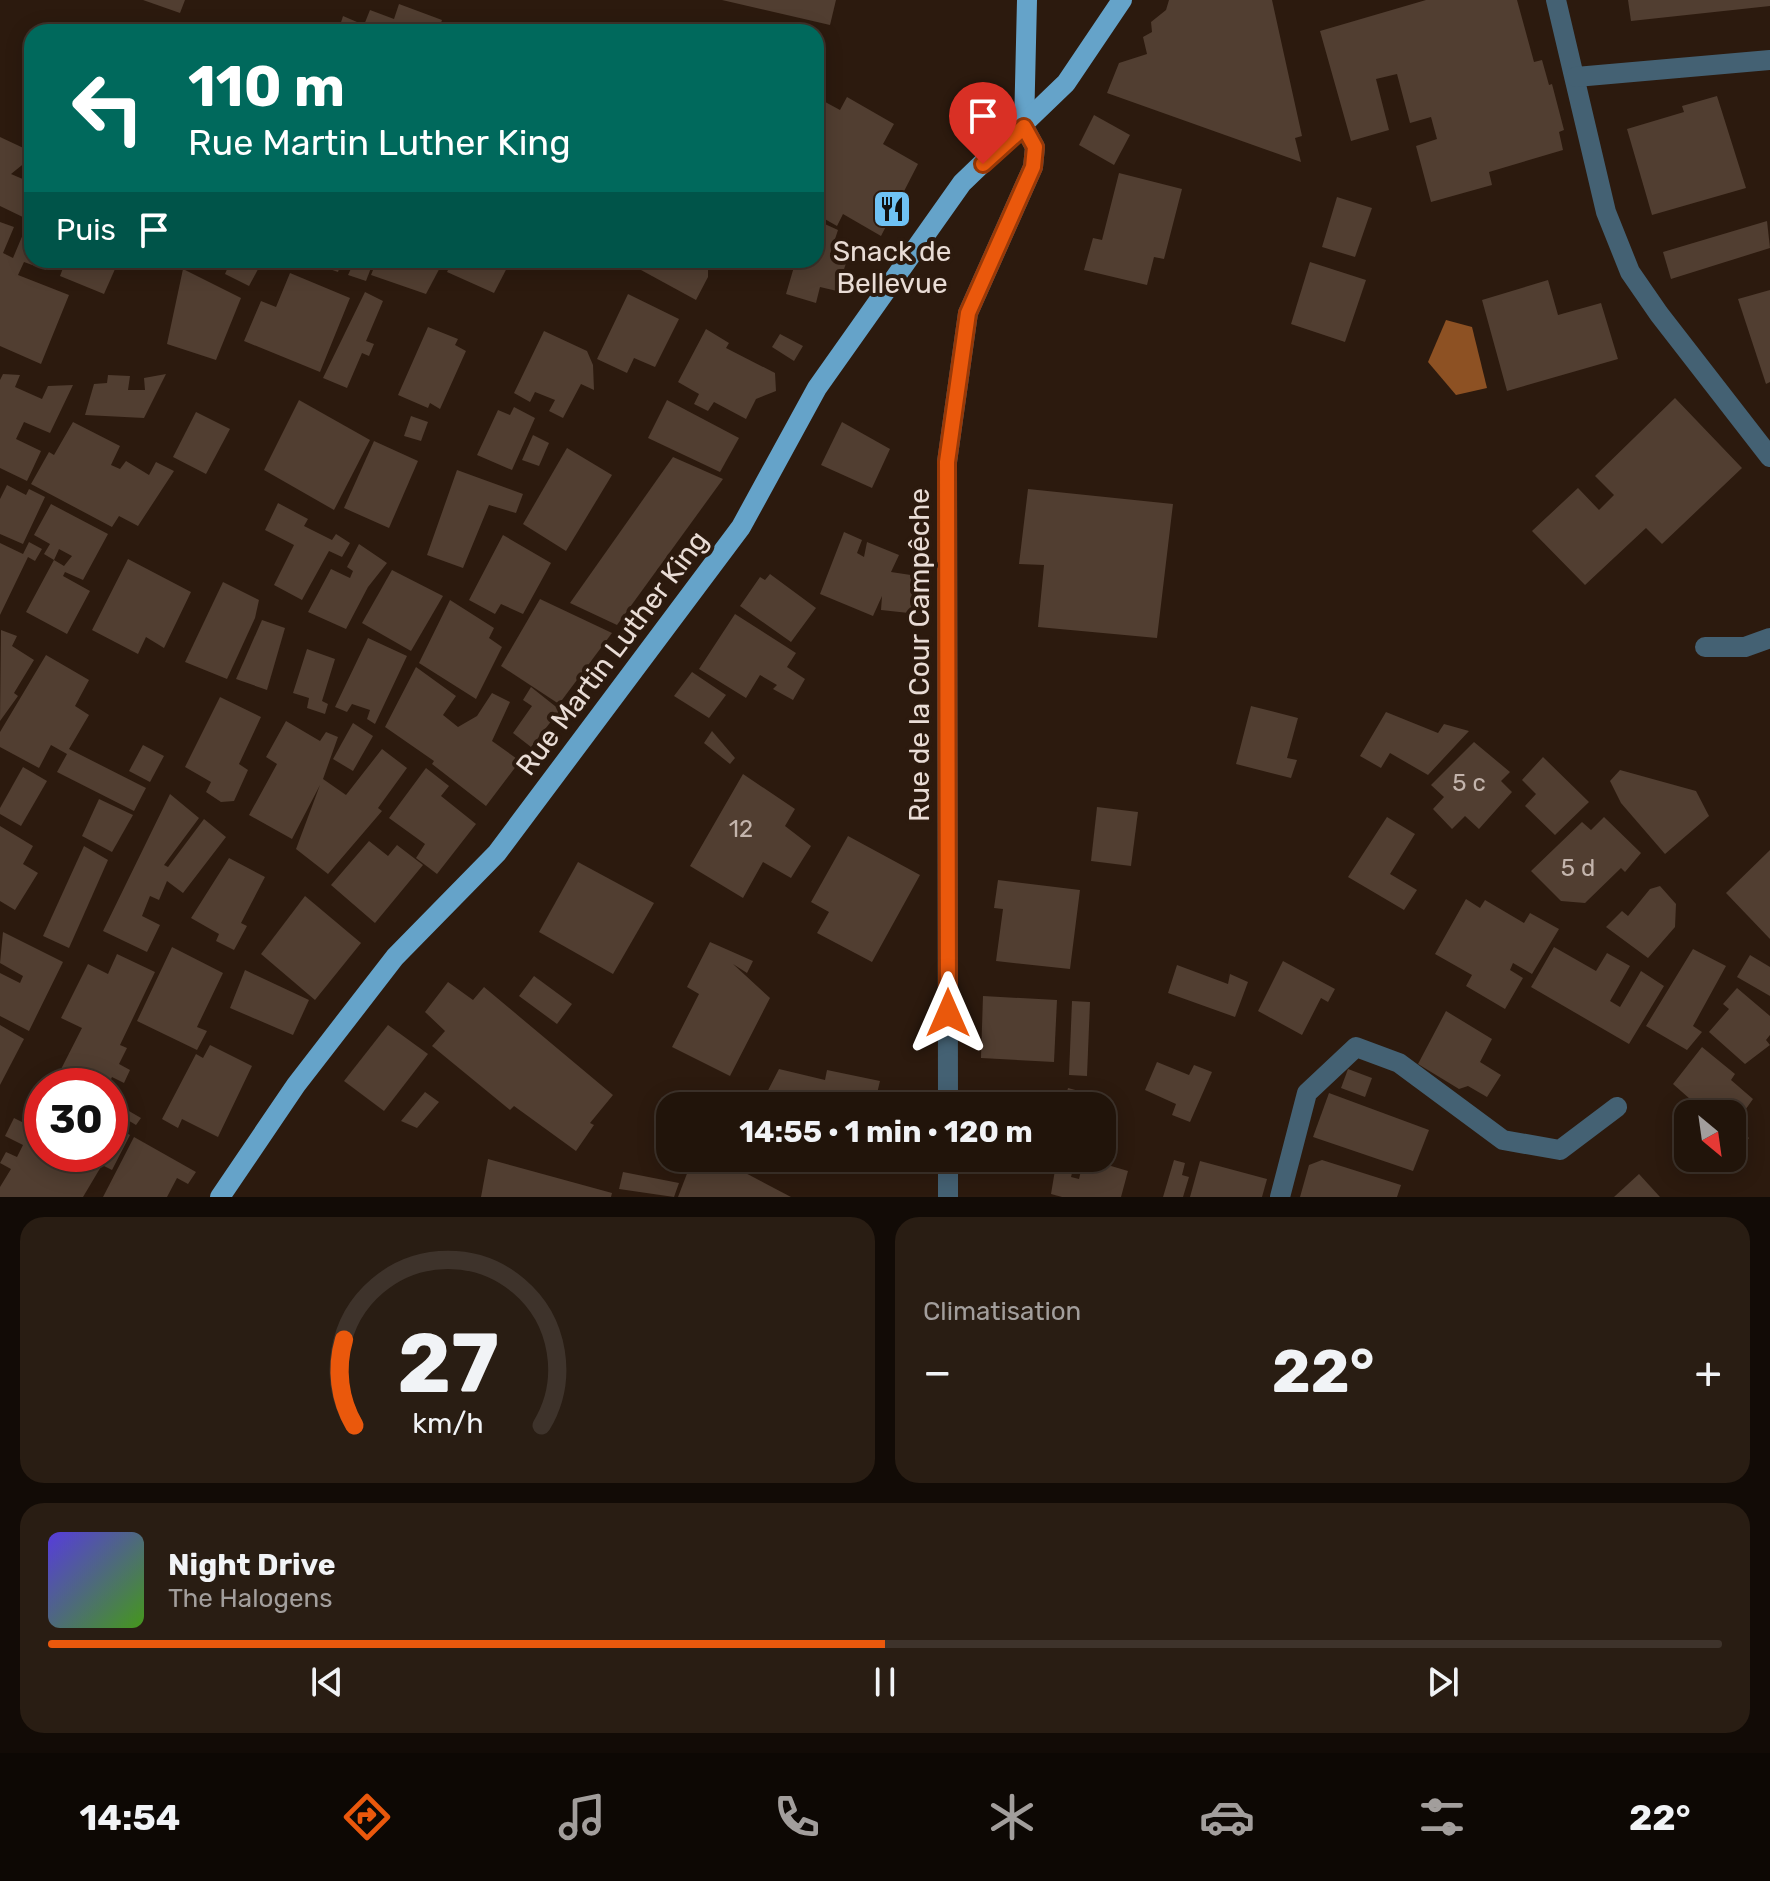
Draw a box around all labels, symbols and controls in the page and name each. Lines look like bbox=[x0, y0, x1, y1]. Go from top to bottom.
text: 110 m bbox=[188, 54, 345, 120]
icon: left bbox=[56, 56, 160, 160]
pin bbox=[949, 82, 1017, 164]
icon: arrive bbox=[961, 94, 1005, 138]
text: Rue Martin Luther King bbox=[188, 121, 571, 164]
restaurant icon: Snack de Bellevue bbox=[871, 188, 913, 230]
icon: arrive bbox=[132, 208, 176, 252]
text: Puis bbox=[56, 212, 116, 248]
place label: Snack de Bellevue bbox=[833, 235, 951, 300]
street label: Rue de la Cour Campêche bbox=[903, 488, 936, 822]
street label: Rue Martin Luther King bbox=[509, 524, 715, 782]
house number: 5 c bbox=[1452, 769, 1486, 797]
house number: 12 bbox=[729, 815, 753, 843]
house number: 5 d bbox=[1561, 854, 1595, 882]
position arrow bbox=[906, 971, 990, 1055]
speed limit sign: 30 bbox=[24, 1068, 128, 1172]
north arrow bbox=[1674, 1100, 1746, 1172]
map controls bbox=[1674, 1100, 1746, 1172]
text: 14:55 · 1 min · 120 m bbox=[739, 1114, 1033, 1150]
text: Climatisation bbox=[923, 1296, 1081, 1327]
text: 27 bbox=[397, 1314, 498, 1413]
text: 22° bbox=[1272, 1336, 1374, 1407]
text: − bbox=[923, 1346, 952, 1398]
text: + bbox=[1695, 1346, 1722, 1398]
text: km/h bbox=[412, 1406, 483, 1440]
text: Night Drive bbox=[168, 1547, 336, 1583]
text: The Halogens bbox=[168, 1583, 333, 1614]
icon: previous bbox=[305, 1660, 349, 1704]
icon: pause bbox=[863, 1660, 907, 1704]
icon: next bbox=[1421, 1660, 1465, 1704]
icon: directions bbox=[339, 1789, 395, 1845]
icon: music bbox=[554, 1789, 610, 1845]
icon: phone bbox=[769, 1789, 825, 1845]
icon: climate bbox=[984, 1789, 1040, 1845]
icon: car bbox=[1199, 1789, 1255, 1845]
icon: filters bbox=[1414, 1789, 1470, 1845]
text: 14:54 bbox=[79, 1796, 180, 1839]
text: 22° bbox=[1629, 1796, 1690, 1839]

